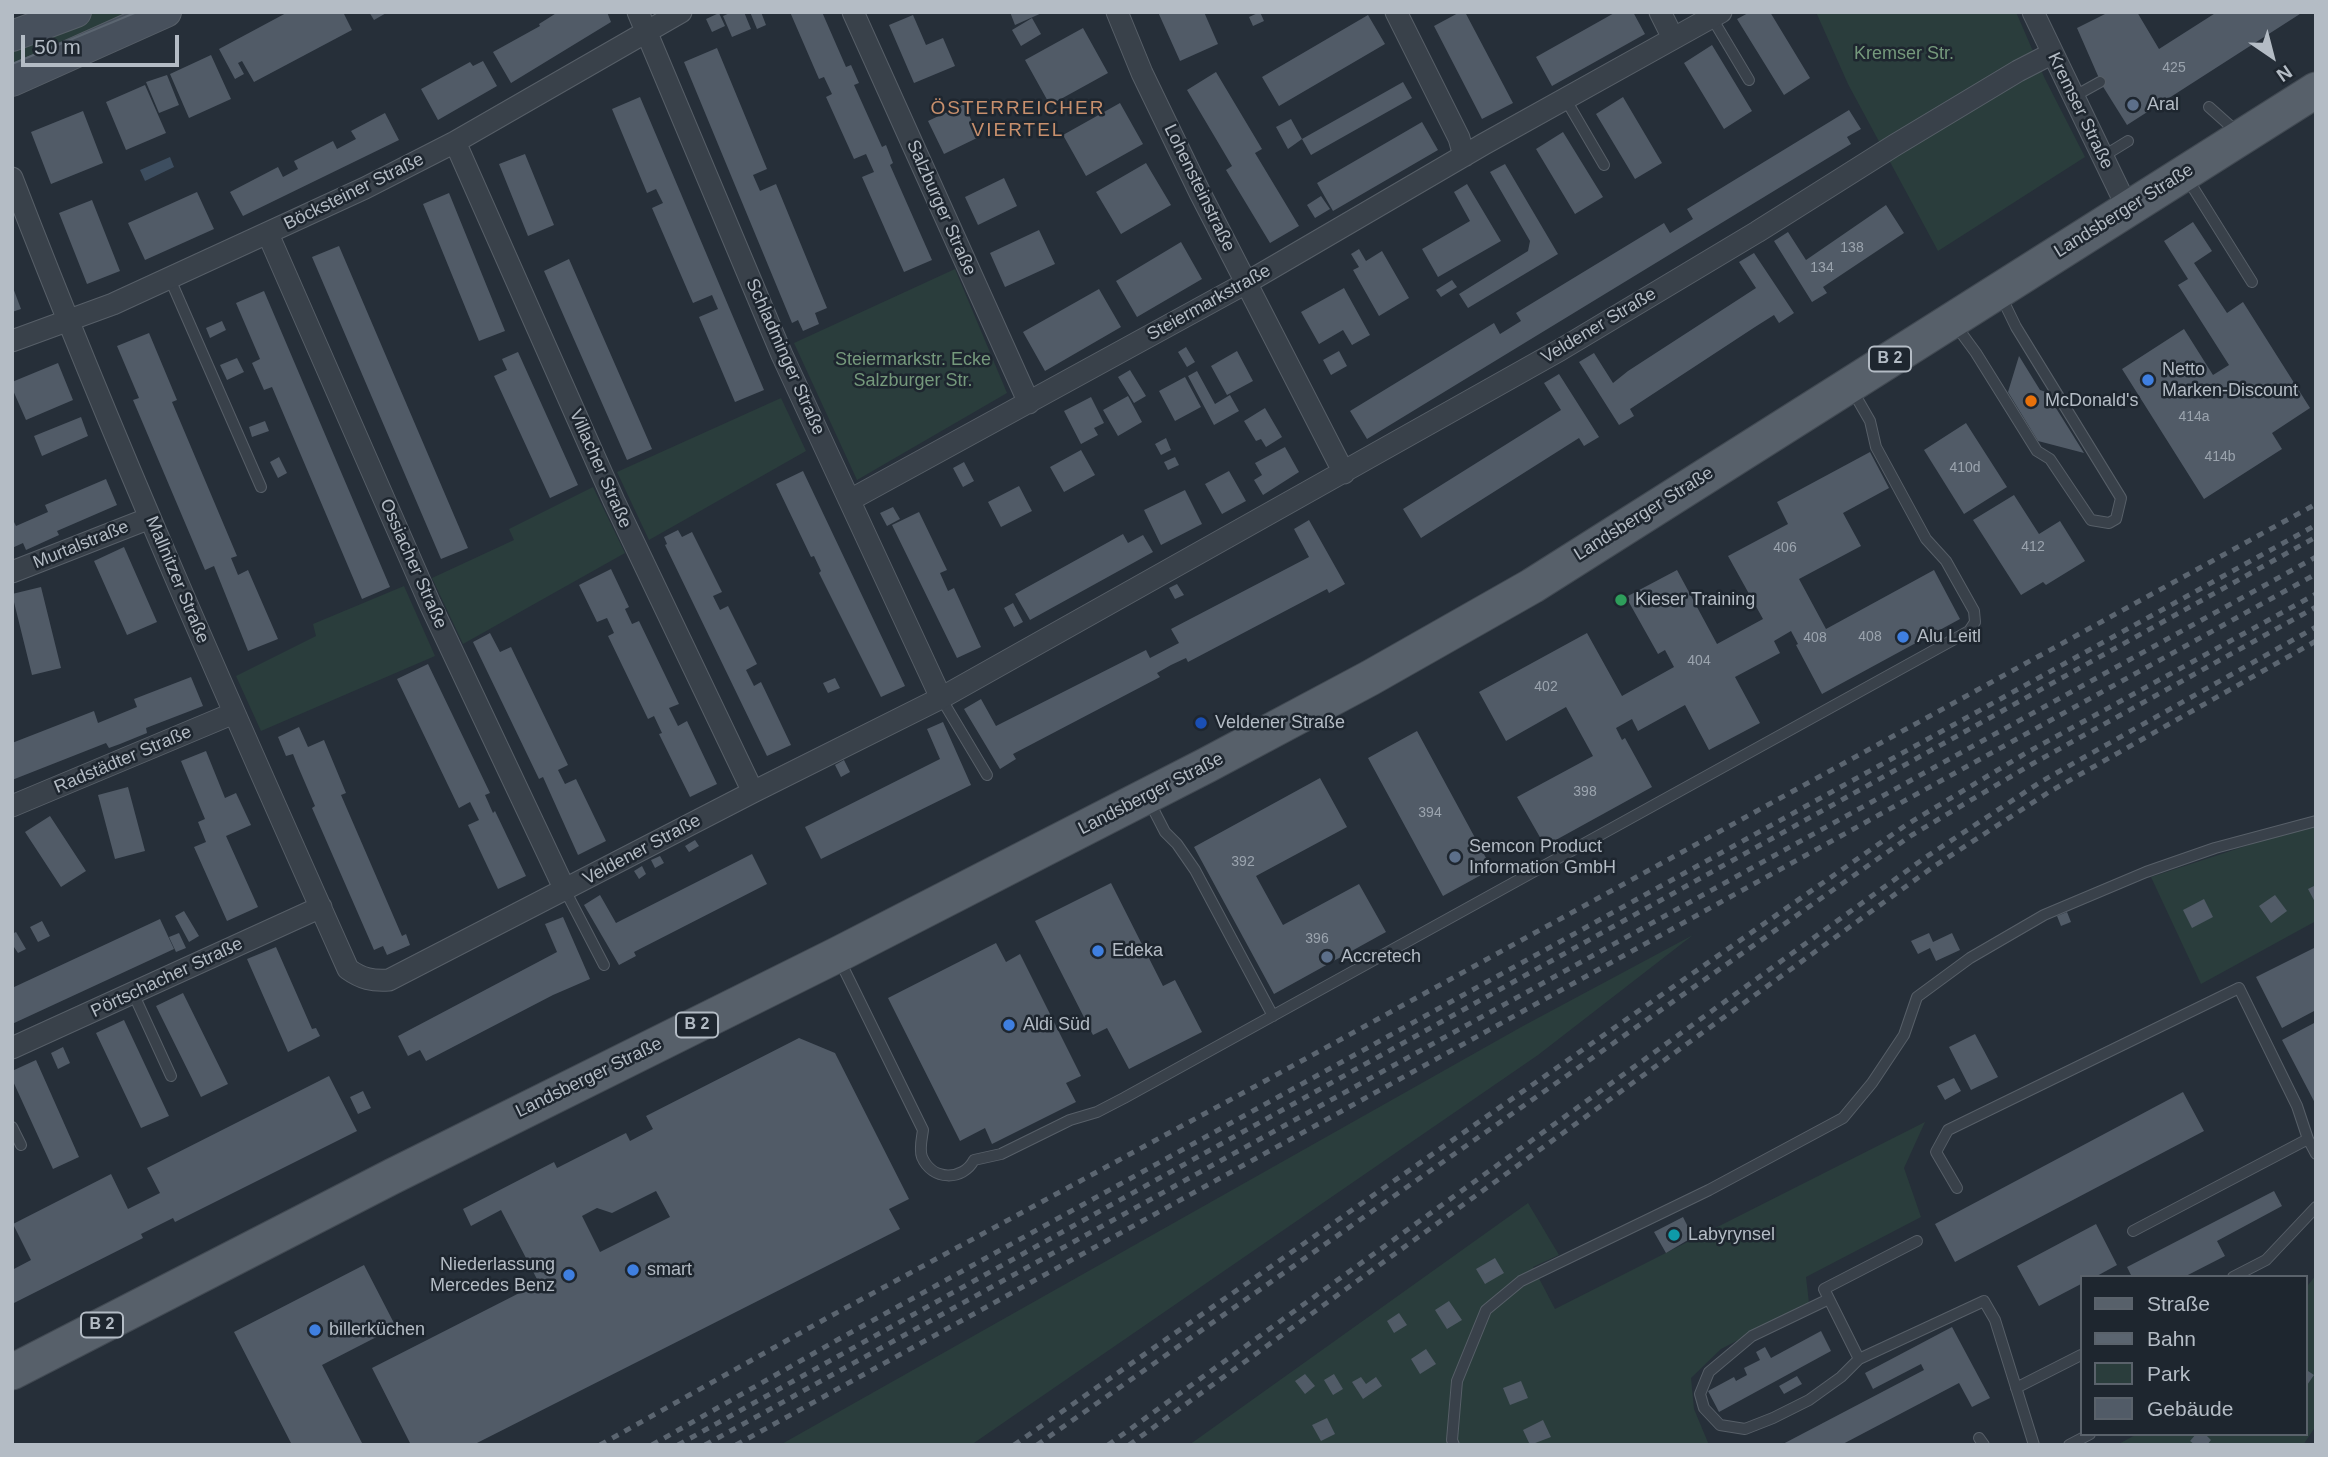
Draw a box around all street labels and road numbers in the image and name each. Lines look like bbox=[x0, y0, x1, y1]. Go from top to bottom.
street label: Kremser Straße bbox=[2042, 49, 2118, 173]
street label: Lohensteinstraße bbox=[1159, 121, 1239, 255]
street label: Salzburger Straße bbox=[901, 137, 981, 279]
street label: Böcksteiner Straße bbox=[280, 149, 428, 235]
street label: Landsberger Straße bbox=[2050, 159, 2198, 263]
street label: Steiermarkstraße bbox=[1143, 260, 1275, 346]
street label: Schladminger Straße bbox=[741, 275, 829, 439]
street label: Veldener Straße bbox=[1538, 283, 1660, 369]
road number: B 2 bbox=[1869, 346, 1911, 372]
street label: Villacher Straße bbox=[564, 406, 636, 532]
street label: Landsberger Straße bbox=[1570, 462, 1718, 566]
street label: Ossiacher Straße bbox=[375, 496, 451, 632]
street label: Mallnitzer Straße bbox=[140, 513, 214, 647]
street label: Murtalstraße bbox=[30, 516, 132, 574]
street label: Radstädter Straße bbox=[51, 721, 195, 799]
street label: Landsberger Straße bbox=[1075, 748, 1227, 840]
street label: Veldener Straße bbox=[580, 810, 704, 890]
street label: Pörtschacher Straße bbox=[88, 933, 246, 1023]
road number: B 2 bbox=[676, 1012, 718, 1037]
street label: Landsberger Straße bbox=[512, 1033, 666, 1123]
road number: B 2 bbox=[81, 1312, 123, 1338]

